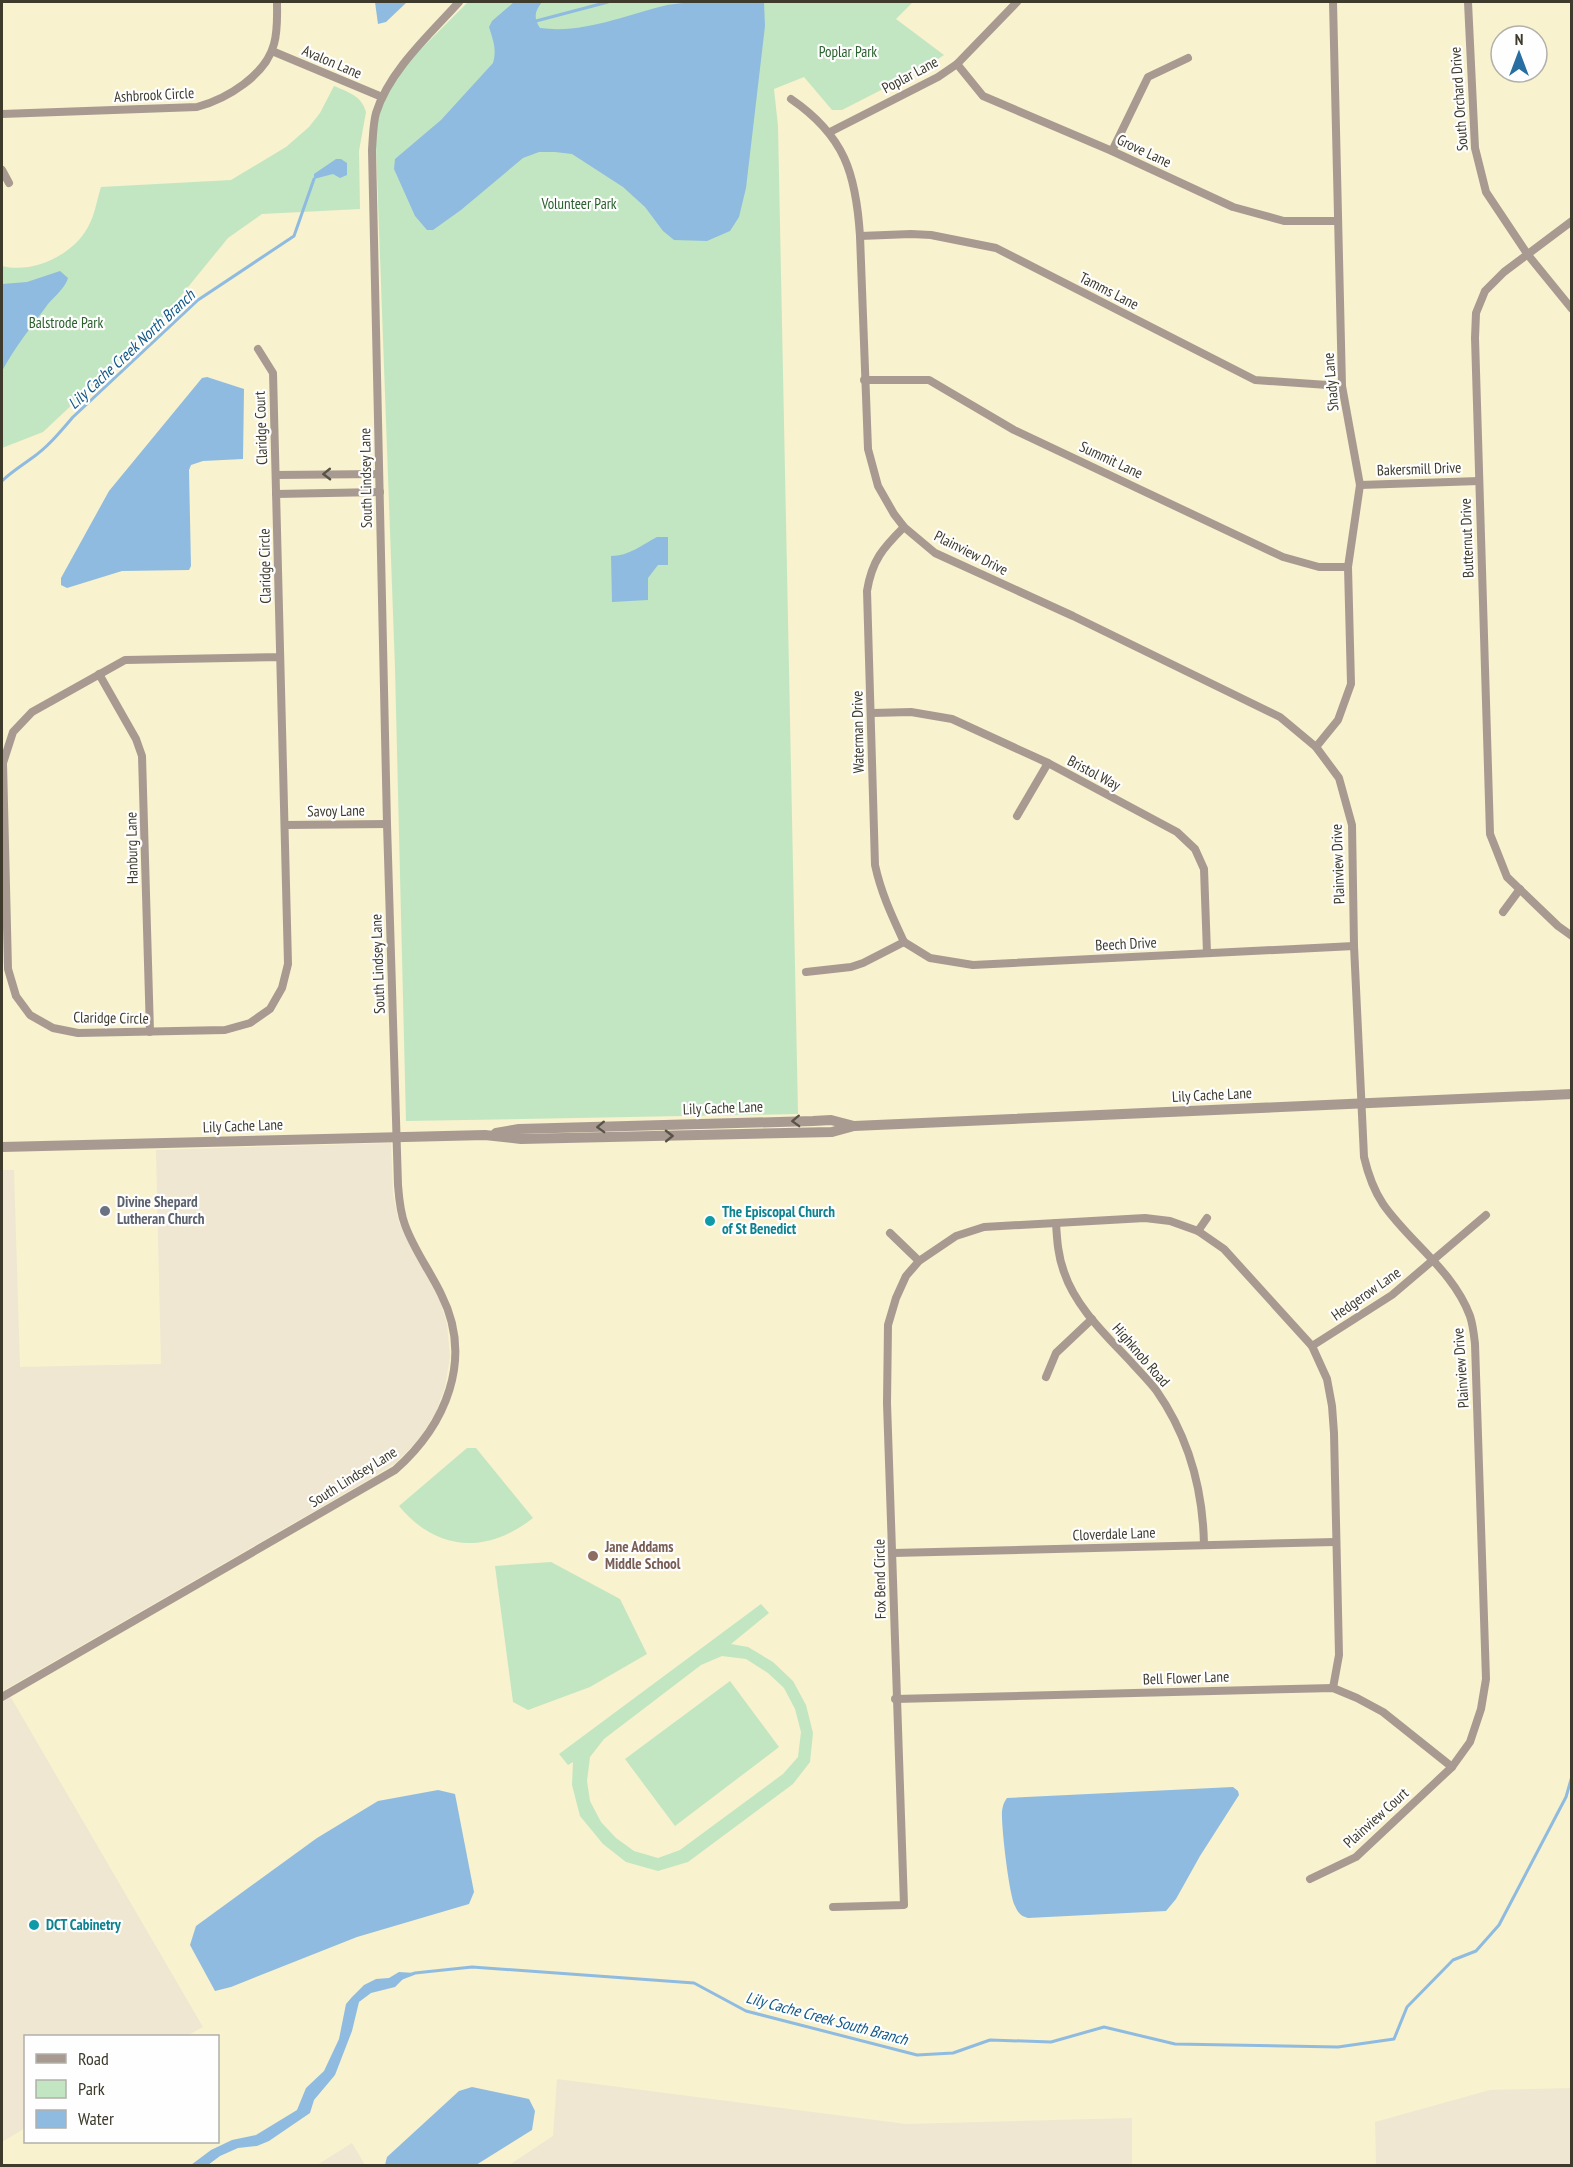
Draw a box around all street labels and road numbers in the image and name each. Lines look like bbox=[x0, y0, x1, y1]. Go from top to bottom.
street label: Avalon Lane bbox=[299, 40, 365, 83]
street label: South Orchard Drive bbox=[1445, 46, 1472, 152]
street label: Poplar Lane bbox=[878, 52, 941, 97]
street label: Ashbrook Circle bbox=[113, 83, 195, 106]
street label: Grove Lane bbox=[1114, 130, 1174, 171]
street label: Tamms Lane bbox=[1076, 268, 1142, 314]
street label: Shady Lane bbox=[1318, 352, 1343, 412]
street label: Claridge Court bbox=[250, 391, 271, 465]
street label: South Lindsey Lane bbox=[355, 428, 376, 528]
street label: Summit Lane bbox=[1076, 437, 1146, 482]
street label: Bakersmill Drive bbox=[1376, 458, 1462, 479]
street label: Butternut Drive bbox=[1456, 498, 1477, 578]
street label: Plainview Drive bbox=[931, 526, 1011, 579]
street label: Claridge Circle bbox=[254, 528, 275, 604]
street label: Waterman Drive bbox=[847, 691, 868, 774]
street label: Bristol Way bbox=[1064, 751, 1124, 795]
street label: Savoy Lane bbox=[307, 800, 365, 821]
street label: Hanburg Lane bbox=[121, 812, 142, 884]
street label: Plainview Drive bbox=[1327, 824, 1348, 904]
street label: South Lindsey Lane bbox=[366, 914, 389, 1014]
street label: Beech Drive bbox=[1095, 932, 1157, 955]
street label: Claridge Circle bbox=[73, 1007, 149, 1028]
street label: Lily Cache Lane bbox=[1171, 1083, 1252, 1106]
street label: Lily Cache Lane bbox=[683, 1097, 763, 1118]
street label: Lily Cache Lane bbox=[203, 1115, 283, 1136]
street label: Hedgerow Lane bbox=[1327, 1263, 1404, 1324]
street label: Highknob Road bbox=[1108, 1319, 1174, 1391]
street label: Plainview Drive bbox=[1448, 1327, 1473, 1409]
street label: South Lindsey Lane bbox=[305, 1442, 400, 1511]
street label: Cloverdale Lane bbox=[1072, 1523, 1156, 1544]
street label: Fox Bend Circle bbox=[869, 1539, 890, 1619]
street label: Bell Flower Lane bbox=[1142, 1666, 1230, 1689]
street label: Plainview Court bbox=[1339, 1783, 1412, 1852]

